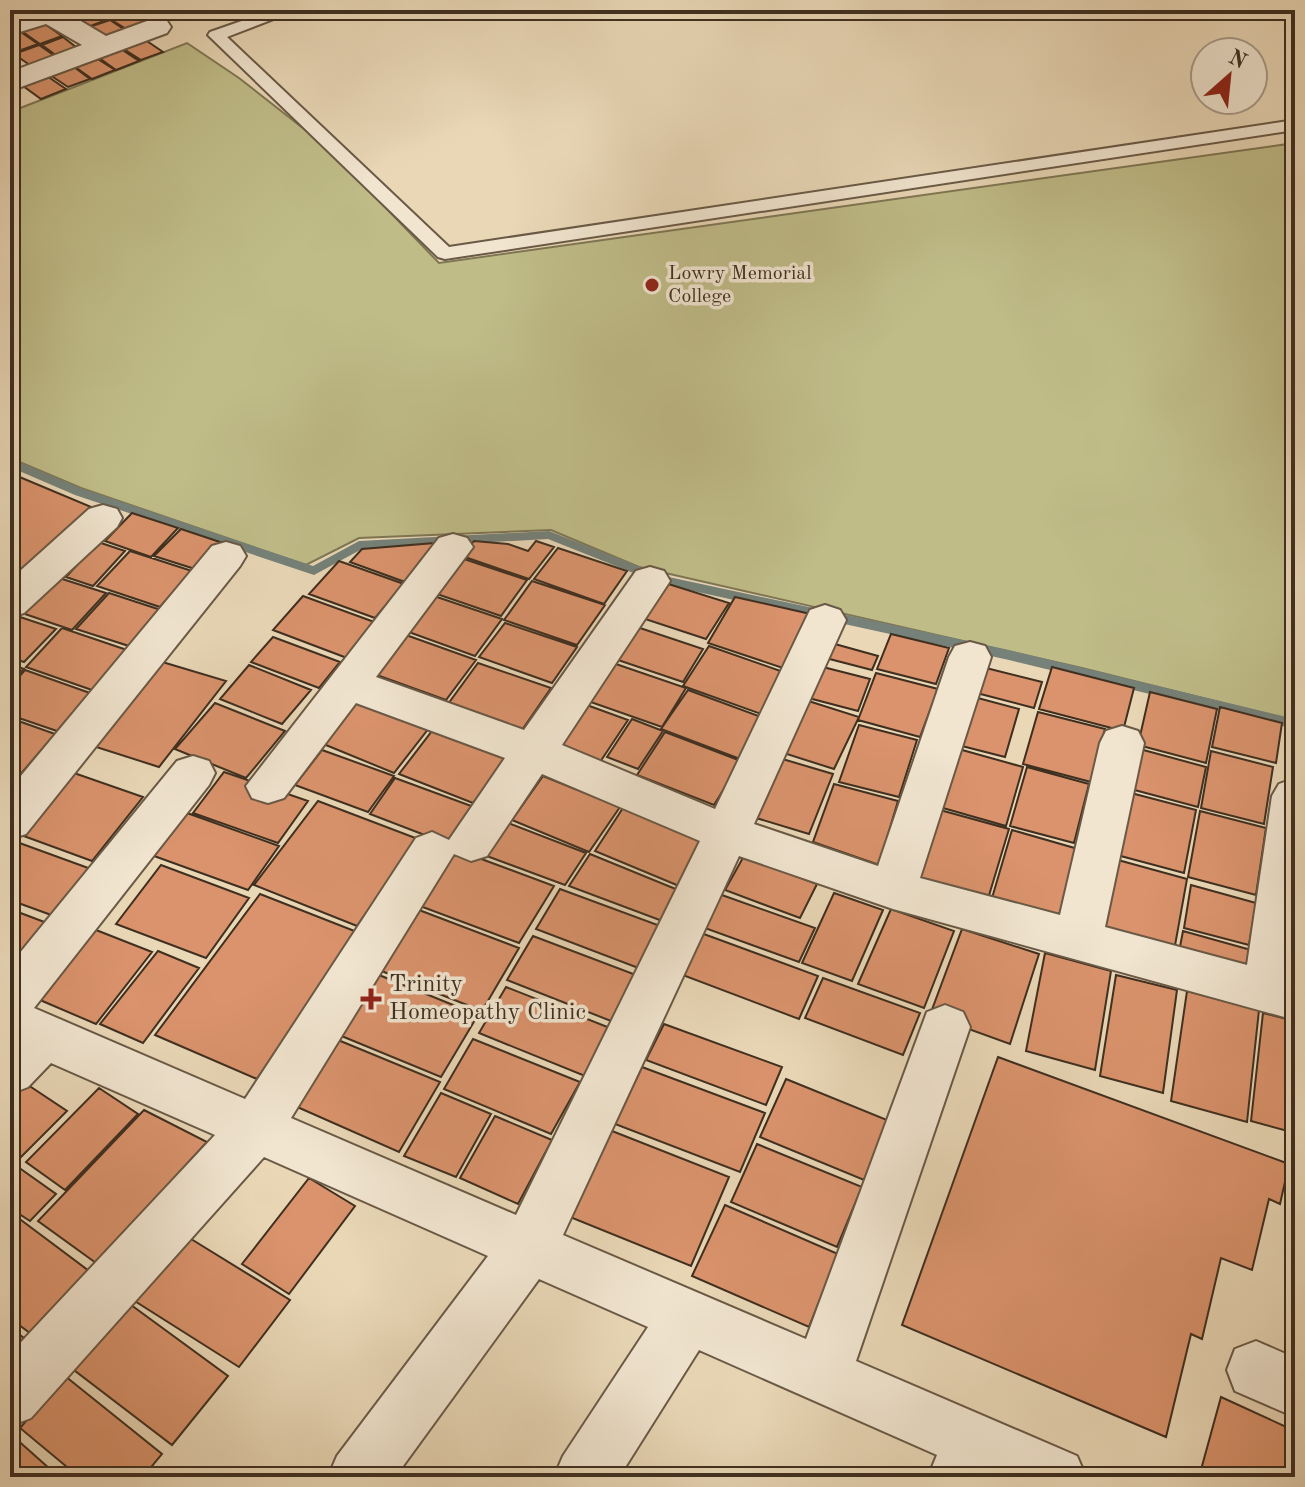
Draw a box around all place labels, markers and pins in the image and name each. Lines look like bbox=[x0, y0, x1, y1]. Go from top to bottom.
place label: Lowry Memorial College bbox=[668, 264, 812, 307]
marker: Lowry Memorial College bbox=[643, 276, 661, 294]
place label: Trinity Homeopathy Clinic bbox=[389, 973, 586, 1025]
marker: Trinity Homeopathy Clinic bbox=[360, 988, 382, 1010]

